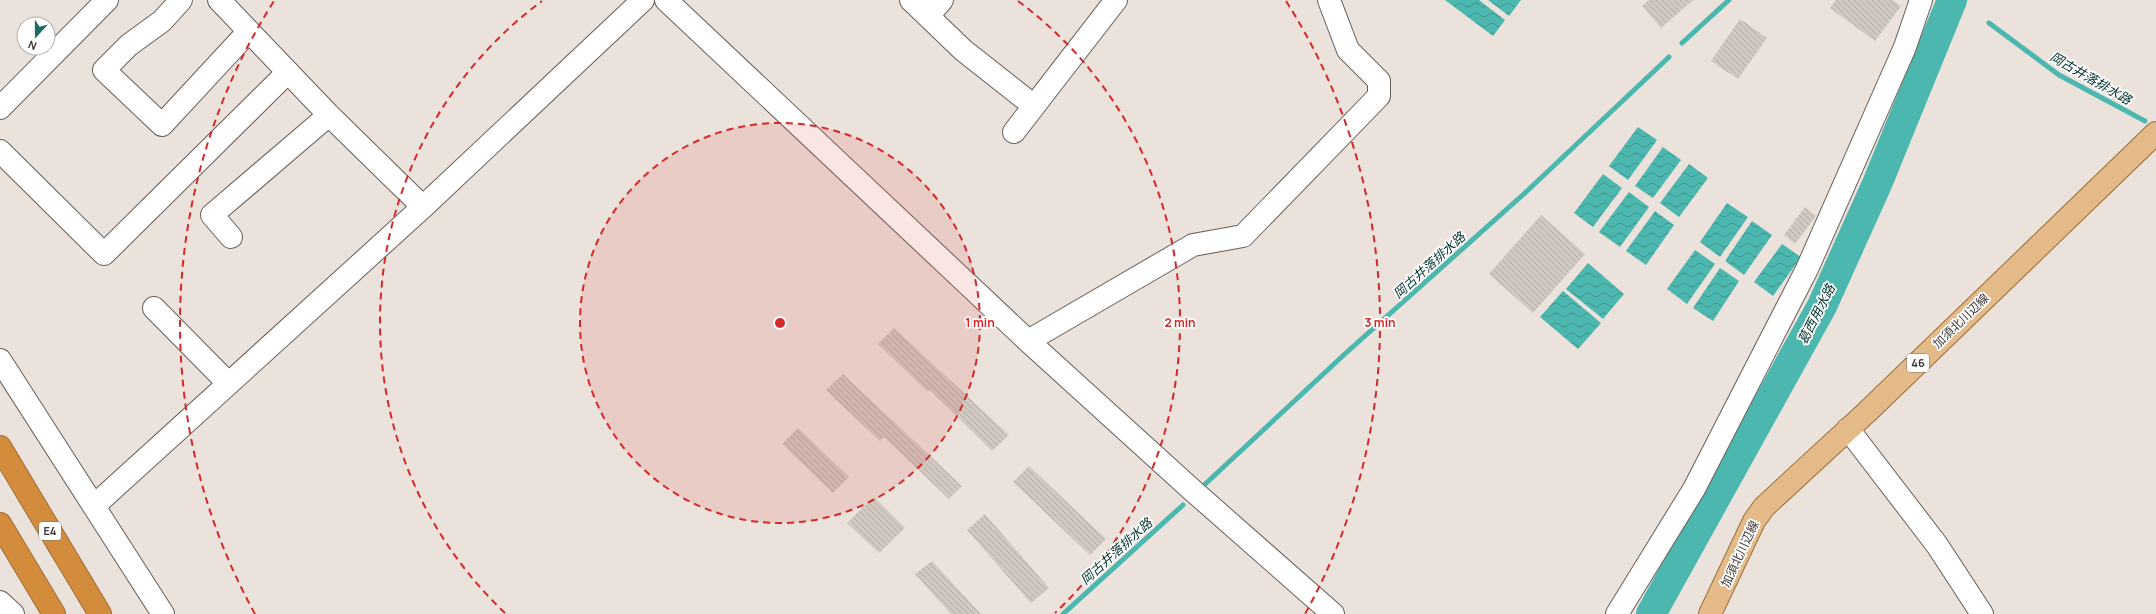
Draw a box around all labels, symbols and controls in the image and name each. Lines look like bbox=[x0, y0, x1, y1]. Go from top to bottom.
north arrow bbox=[16, 16, 56, 56]
text: N bbox=[26, 37, 39, 54]
water label: 岡古井落排水路 bbox=[2047, 47, 2136, 109]
water label: 岡古井落排水路 bbox=[1389, 227, 1470, 302]
water label: 葛西用水路 bbox=[1793, 280, 1839, 347]
street label: 加須北川辺線 bbox=[1929, 290, 1992, 352]
text: 1 min bbox=[965, 314, 995, 331]
text: 2 min bbox=[1164, 314, 1196, 331]
text: 3 min bbox=[1364, 314, 1396, 331]
centre of rings bbox=[773, 316, 787, 330]
road number: 46 bbox=[1907, 354, 1929, 372]
water label: 岡古井落排水路 bbox=[1076, 513, 1157, 588]
street label: 加須北川辺線 bbox=[1717, 518, 1762, 590]
road number: E4 bbox=[39, 522, 61, 540]

